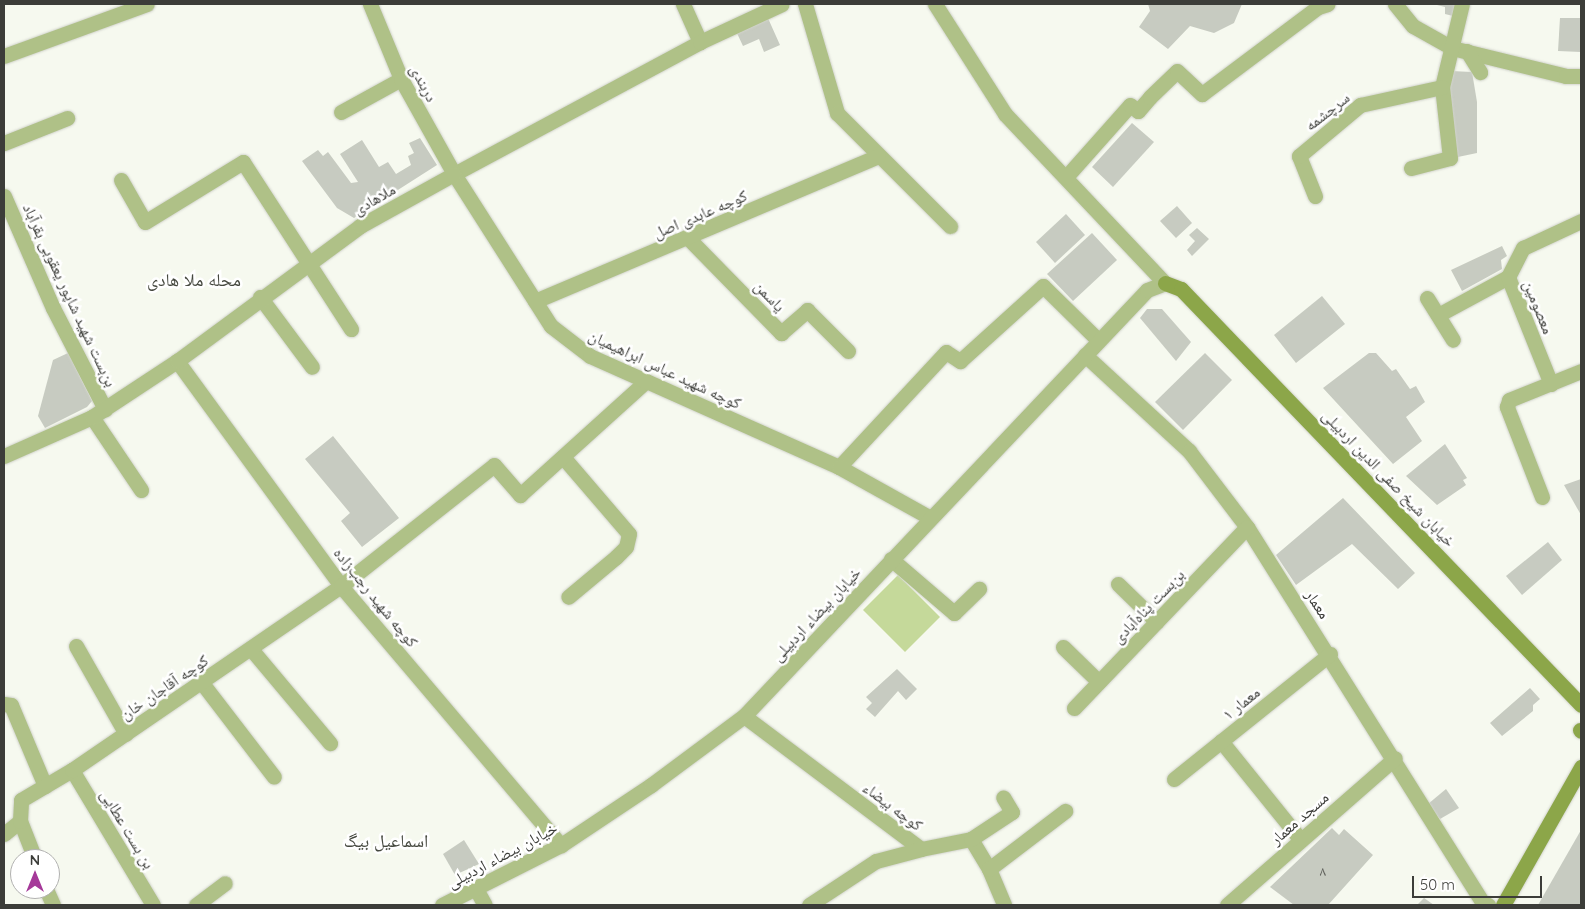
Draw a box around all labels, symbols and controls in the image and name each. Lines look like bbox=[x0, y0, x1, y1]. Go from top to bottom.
street label: دربندی bbox=[406, 61, 442, 105]
street label: سرچشمه bbox=[1301, 88, 1353, 134]
street label: ملاهادی bbox=[349, 179, 399, 219]
street label: کوچه عابدی اصل bbox=[650, 186, 750, 242]
street label: بن‌بست شهید شاپور یعقوبی بقرآباد bbox=[19, 200, 121, 390]
district label: محله ملا هادی bbox=[147, 269, 241, 291]
street label: یاسمن bbox=[751, 276, 789, 316]
street label: معصومین bbox=[1520, 277, 1558, 337]
street label: کوچه شهید عباس ابراهیمیان bbox=[586, 325, 744, 413]
street label: خیابان شیخ صفی الدین اردبیلی bbox=[1318, 405, 1460, 551]
street label: کوچه شهید رجب‌زاده bbox=[330, 543, 422, 651]
street label: خیابان بیضاء اردبیلی bbox=[767, 563, 865, 665]
street label: بن‌بست پناه‌آبادی bbox=[1108, 565, 1188, 647]
street label: معمار bbox=[1302, 586, 1334, 622]
street label: کوچه آقاجان خان bbox=[116, 651, 212, 723]
street label: معمار ۱ bbox=[1219, 682, 1263, 724]
street label: کوچه بیضاء bbox=[859, 777, 927, 835]
street label: بن بست عطایی bbox=[97, 786, 159, 872]
street label: مسجد معمار bbox=[1266, 787, 1332, 849]
street label: خیابان بیضاء اردبیلی bbox=[444, 818, 560, 892]
district label: اسماعیل بیگ bbox=[344, 830, 428, 852]
north arrow bbox=[10, 849, 60, 899]
text: N bbox=[30, 851, 40, 869]
house number: ۸ bbox=[1320, 863, 1326, 879]
scale bar bbox=[1415, 866, 1545, 898]
text: 50 m bbox=[1420, 875, 1455, 894]

